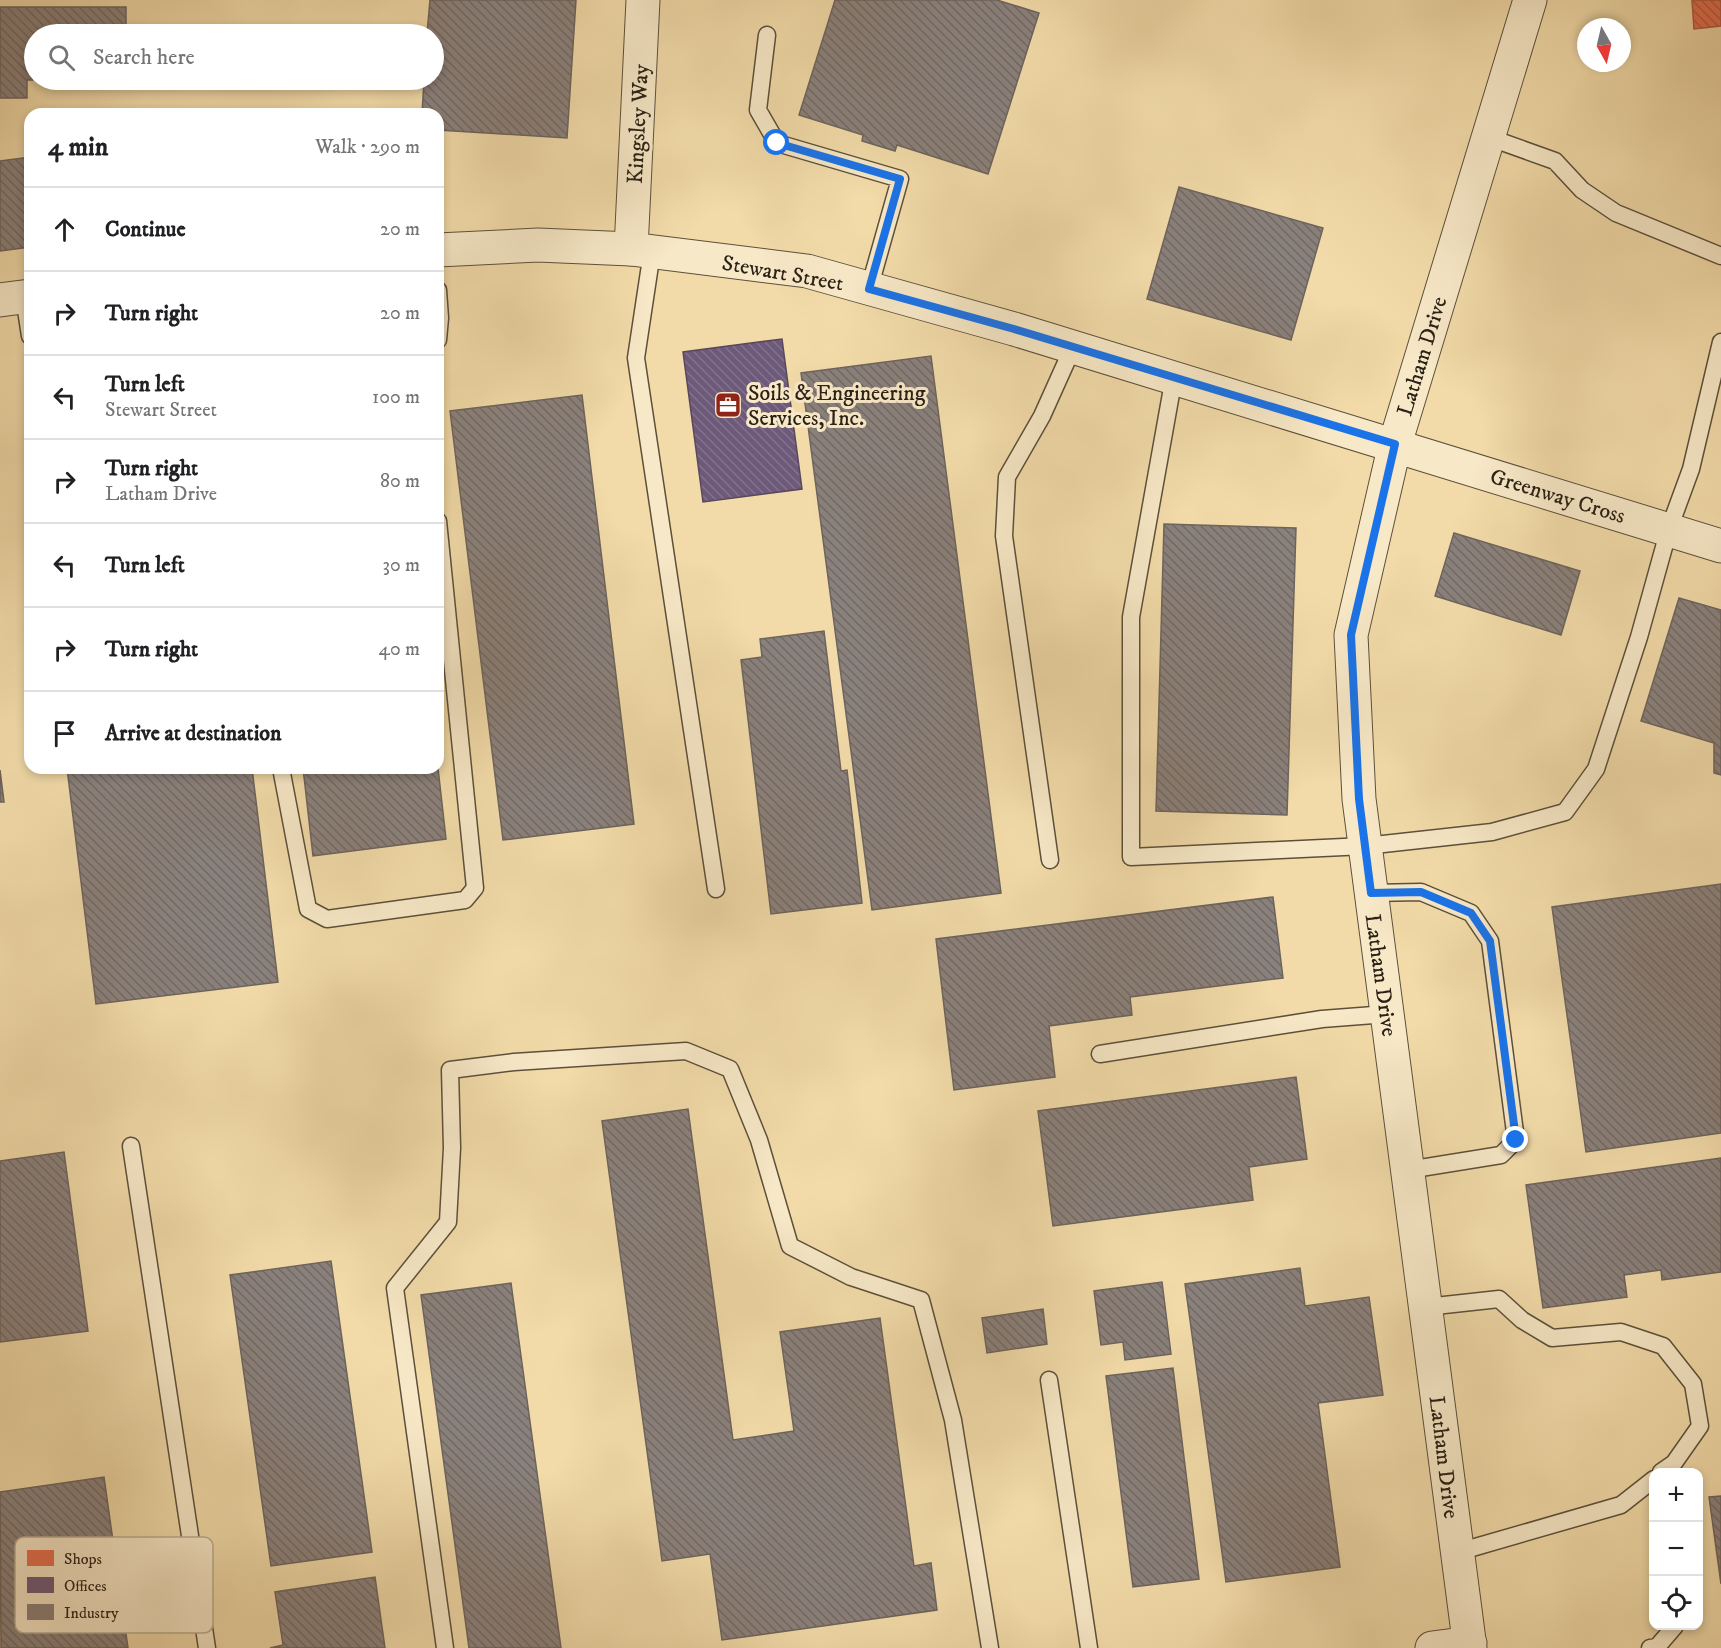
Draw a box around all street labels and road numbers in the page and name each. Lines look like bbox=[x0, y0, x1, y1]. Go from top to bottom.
street label: Kingsley Way bbox=[622, 63, 655, 185]
street label: Stewart Street bbox=[720, 249, 846, 297]
street label: Latham Drive bbox=[1391, 293, 1453, 419]
street label: Greenway Cross bbox=[1487, 463, 1628, 530]
street label: Latham Drive bbox=[1359, 912, 1402, 1038]
street label: Latham Drive bbox=[1423, 1394, 1464, 1520]

